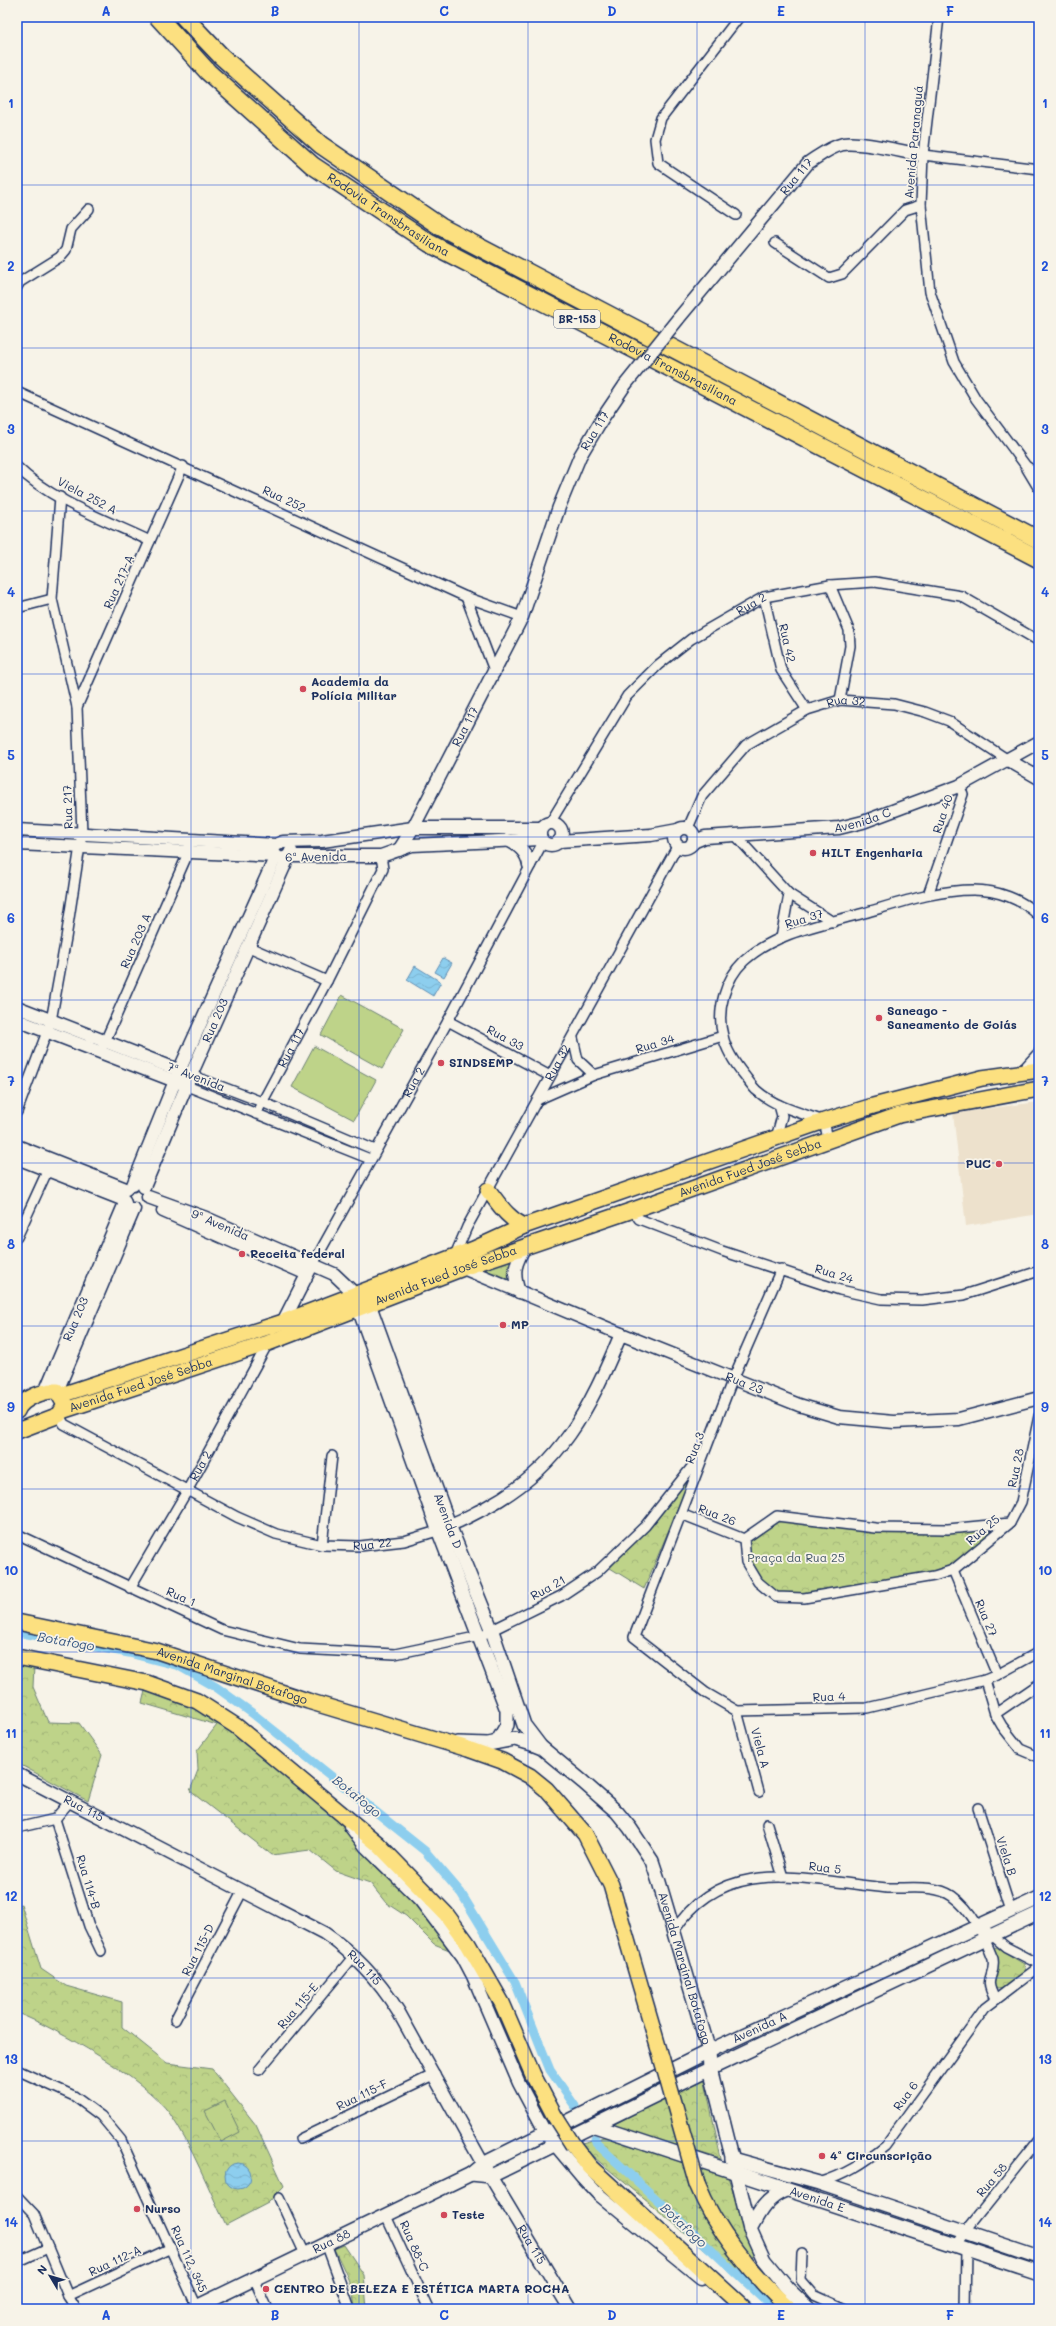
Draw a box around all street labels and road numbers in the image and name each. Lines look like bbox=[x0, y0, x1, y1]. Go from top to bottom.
street label: Avenida Paranaguá bbox=[900, 85, 926, 199]
street label: Rua 117 bbox=[776, 153, 815, 198]
street label: Rodovia Transbrasiliana bbox=[325, 169, 453, 259]
road number: BR-153 bbox=[554, 310, 600, 328]
street label: Rodovia Transbrasiliana bbox=[606, 328, 740, 408]
street label: Rua 117 bbox=[576, 407, 612, 453]
street label: Viela 252 A bbox=[55, 473, 120, 518]
street label: Rua 252 bbox=[260, 481, 309, 515]
street label: Rua 217-A bbox=[99, 552, 137, 611]
street label: Rua 2 bbox=[733, 588, 769, 618]
street label: Rua 42 bbox=[776, 622, 800, 664]
street label: Rua 32 bbox=[824, 691, 866, 711]
street label: Rua 117 bbox=[447, 703, 482, 749]
street label: Rua 217 bbox=[58, 784, 76, 829]
street label: Rua 40 bbox=[928, 792, 956, 835]
street label: Avenida C bbox=[834, 803, 893, 835]
street label: 6ª Avenida bbox=[285, 847, 347, 865]
street label: Rua 37 bbox=[783, 905, 825, 931]
street label: Rua 203 A bbox=[116, 910, 154, 971]
street label: Rua 203 bbox=[198, 996, 231, 1045]
street label: Rua 33 bbox=[484, 1021, 527, 1053]
street label: Rua 117 bbox=[273, 1024, 308, 1070]
street label: Rua 34 bbox=[633, 1030, 676, 1056]
street label: Rua 32 bbox=[540, 1041, 573, 1083]
street label: 7ª Avenida bbox=[165, 1058, 228, 1094]
street label: Rua 2 bbox=[398, 1064, 428, 1100]
street label: Avenida Fued José Sebba bbox=[677, 1134, 823, 1200]
street label: 9ª Avenida bbox=[189, 1205, 252, 1243]
street label: Avenida Fued José Sebba bbox=[372, 1241, 518, 1308]
street label: Rua 24 bbox=[813, 1260, 855, 1286]
street label: Rua 203 bbox=[58, 1294, 91, 1344]
street label: Avenida Fued José Sebba bbox=[67, 1353, 214, 1415]
street label: Rua 23 bbox=[723, 1368, 766, 1397]
street label: Rua 3 bbox=[681, 1430, 707, 1466]
street label: Rua 28 bbox=[1003, 1447, 1027, 1489]
street label: Rua 2 bbox=[185, 1448, 215, 1484]
street label: Avenida D bbox=[431, 1490, 467, 1551]
street label: Rua 26 bbox=[696, 1500, 739, 1529]
street label: Rua 25 bbox=[962, 1510, 1003, 1548]
street label: Rua 22 bbox=[353, 1533, 393, 1553]
street label: Rua 21 bbox=[527, 1571, 568, 1603]
street label: Rua 1 bbox=[164, 1582, 199, 1610]
street label: Rua 27 bbox=[972, 1597, 1002, 1639]
street label: Avenida Marginal Botafogo bbox=[155, 1642, 310, 1707]
street label: Rua 4 bbox=[812, 1687, 846, 1705]
street label: Viela A bbox=[748, 1726, 774, 1770]
street label: Rua 115 bbox=[61, 1791, 107, 1825]
street label: Viela B bbox=[993, 1834, 1021, 1877]
street label: Rua 114-B bbox=[73, 1853, 105, 1911]
street label: Rua 5 bbox=[808, 1857, 842, 1877]
street label: Avenida Marginal Botafogo bbox=[655, 1890, 716, 2046]
street label: Rua 115-D bbox=[177, 1921, 217, 1978]
street label: Rua 115 bbox=[344, 1946, 386, 1988]
street label: Rua 115-E bbox=[273, 1979, 321, 2032]
street label: Avenida A bbox=[729, 2007, 789, 2046]
street label: Rua 115-F bbox=[333, 2075, 390, 2113]
street label: Rua 6 bbox=[889, 2077, 921, 2113]
street label: Rua 58 bbox=[972, 2159, 1010, 2200]
street label: Avenida E bbox=[788, 2182, 847, 2215]
street label: Rua 88-C bbox=[397, 2218, 433, 2274]
street label: Rua 115 bbox=[514, 2221, 550, 2267]
street label: Rua 112, 345 bbox=[168, 2223, 212, 2295]
street label: Rua 88 bbox=[310, 2225, 353, 2257]
street label: Rua 112-A bbox=[86, 2241, 143, 2279]

